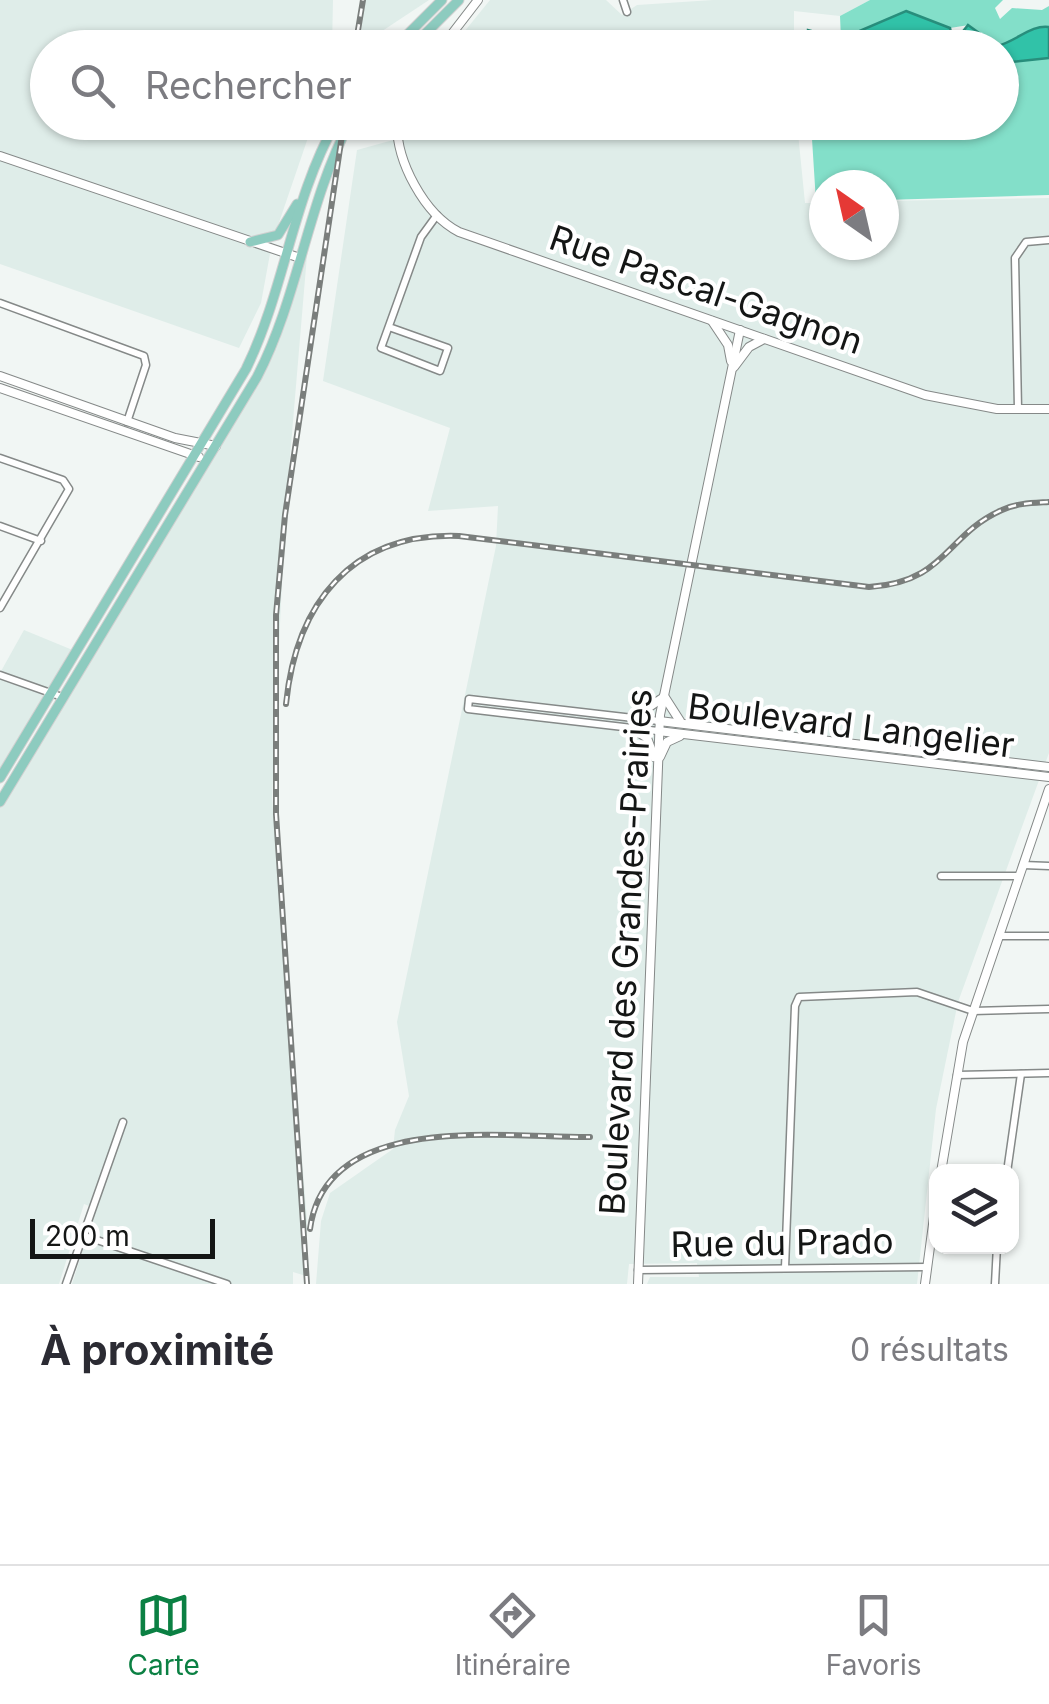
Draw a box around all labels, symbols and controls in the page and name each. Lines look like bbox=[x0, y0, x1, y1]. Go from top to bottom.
search box bbox=[30, 30, 1019, 140]
icon: search bbox=[65, 58, 120, 113]
text: Rechercher bbox=[145, 62, 352, 108]
north arrow bbox=[809, 170, 899, 260]
street label: Rue Pascal-Gagnon bbox=[544, 216, 868, 362]
street label: Boulevard Langelier bbox=[686, 684, 1017, 766]
street label: Boulevard des Grandes-Prairies bbox=[590, 688, 660, 1216]
map controls bbox=[929, 1164, 1019, 1254]
button: layers bbox=[929, 1164, 1019, 1254]
scale bar bbox=[30, 1214, 215, 1258]
text: 200 m bbox=[45, 1219, 130, 1253]
street label: Rue du Prado bbox=[670, 1219, 894, 1265]
text: À proximité bbox=[40, 1324, 274, 1375]
text: 0 résultats bbox=[850, 1330, 1009, 1369]
tab: Carte bbox=[127, 1588, 200, 1682]
tab: Itinéraire bbox=[455, 1588, 571, 1682]
tab: Favoris bbox=[826, 1588, 922, 1682]

